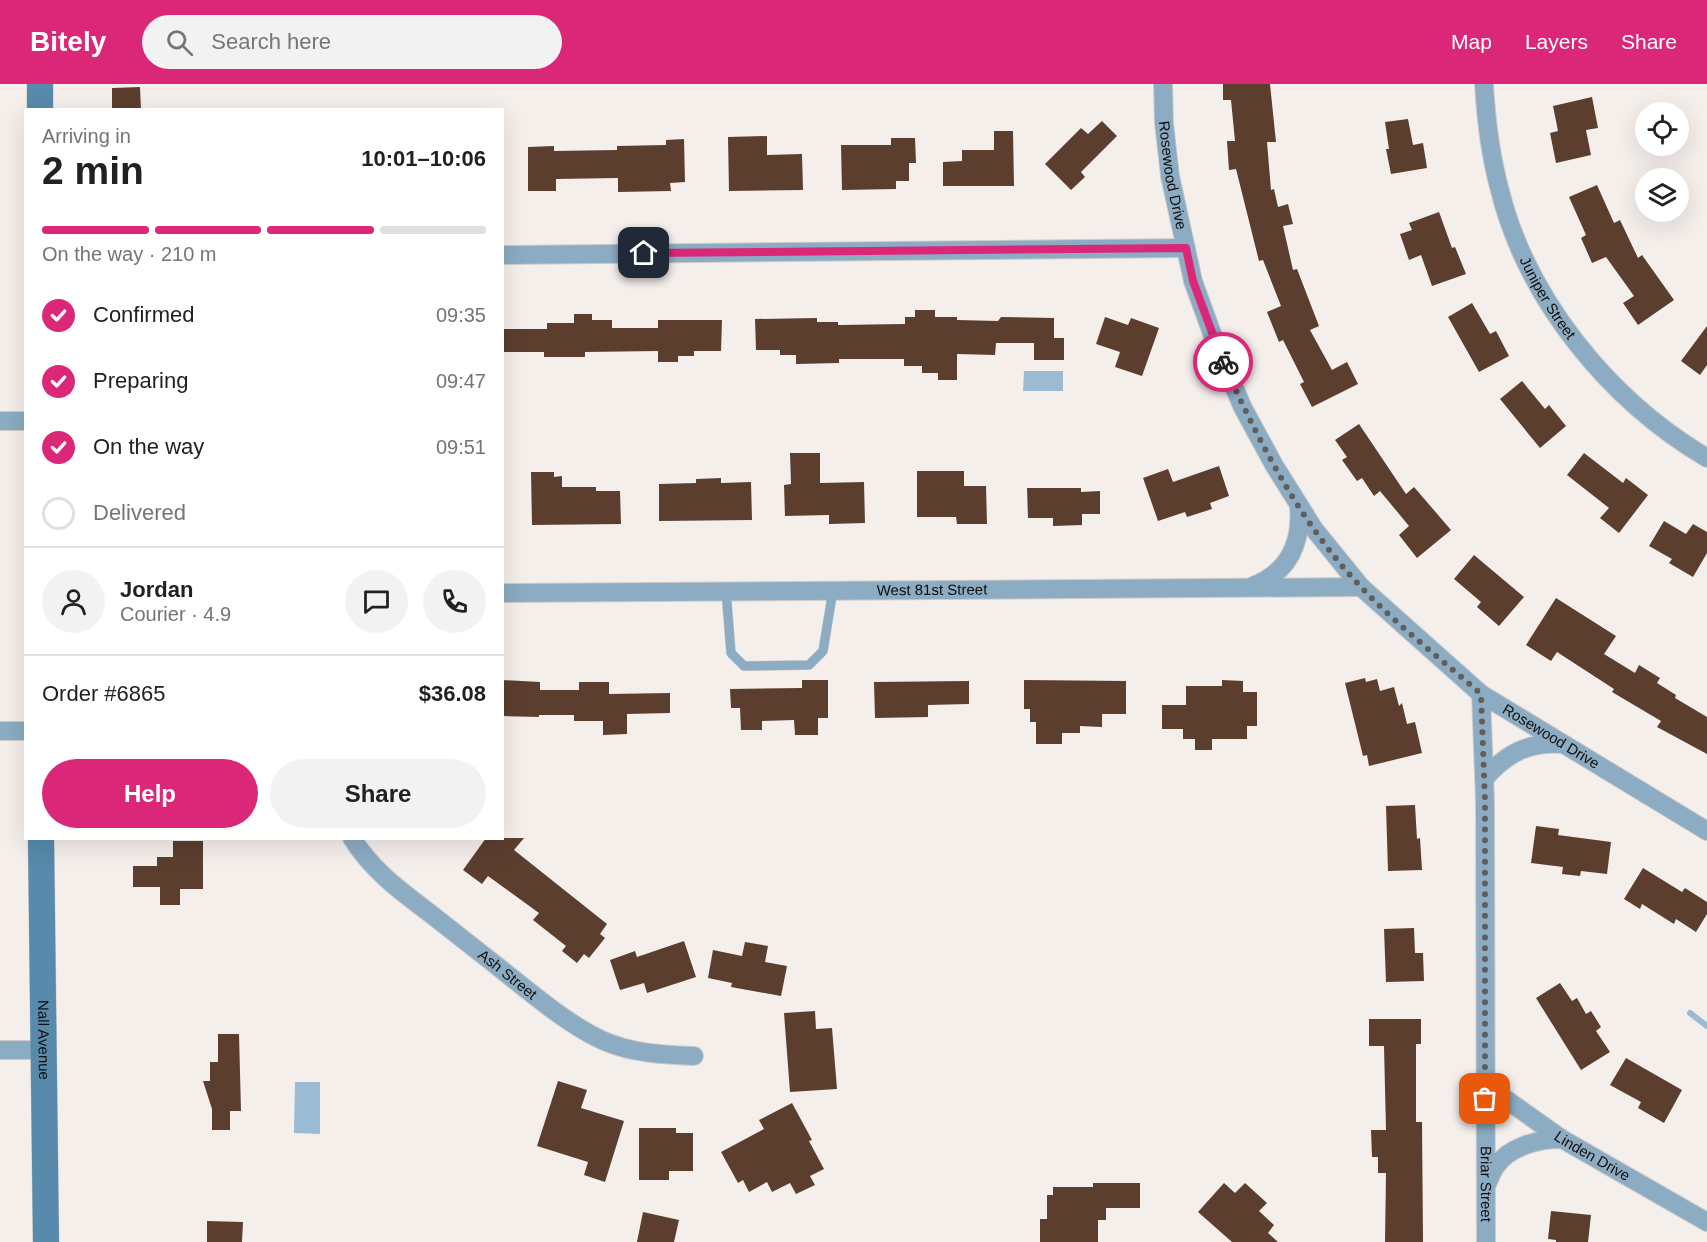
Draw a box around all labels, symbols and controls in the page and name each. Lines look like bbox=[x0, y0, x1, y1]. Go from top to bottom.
search box bbox=[142, 15, 562, 69]
text: Bitely bbox=[30, 26, 106, 57]
icon: search bbox=[163, 26, 196, 59]
text: Search here bbox=[211, 29, 331, 54]
text: Map bbox=[1451, 30, 1492, 53]
text: Layers bbox=[1525, 30, 1588, 53]
text: Share bbox=[1621, 30, 1677, 53]
map controls bbox=[1635, 102, 1689, 222]
button: locate bbox=[1635, 102, 1689, 156]
street label: Rosewood Drive bbox=[1156, 120, 1190, 231]
text: Arriving in bbox=[42, 125, 131, 147]
text: 10:01–10:06 bbox=[361, 146, 486, 171]
text: 2 min bbox=[42, 149, 144, 192]
button: layers bbox=[1635, 168, 1689, 222]
pin bbox=[618, 227, 669, 278]
icon: home bbox=[627, 236, 660, 269]
text: On the way · 210 m bbox=[42, 243, 217, 265]
street label: Juniper Street bbox=[1517, 254, 1580, 343]
icon: check bbox=[42, 299, 75, 332]
text: Confirmed bbox=[93, 302, 194, 327]
text: 09:35 bbox=[436, 304, 486, 326]
courier bbox=[1193, 332, 1253, 392]
icon: bike bbox=[1207, 346, 1240, 379]
icon: check bbox=[42, 365, 75, 398]
text: Preparing bbox=[93, 368, 188, 393]
text: 09:47 bbox=[436, 370, 486, 392]
icon: check bbox=[42, 431, 75, 464]
text: On the way bbox=[93, 434, 204, 459]
text: 09:51 bbox=[436, 436, 486, 458]
text: Delivered bbox=[93, 500, 186, 525]
button: person bbox=[42, 570, 105, 633]
button: chat bbox=[345, 570, 408, 633]
button: phone bbox=[423, 570, 486, 633]
text: Jordan bbox=[120, 577, 193, 602]
street label: West 81st Street bbox=[877, 581, 988, 598]
text: Courier · 4.9 bbox=[120, 603, 231, 625]
text: Order #6865 bbox=[42, 681, 166, 706]
text: $36.08 bbox=[419, 681, 486, 706]
street label: Rosewood Drive bbox=[1500, 700, 1603, 772]
button: Help bbox=[42, 759, 258, 828]
button: Share bbox=[270, 759, 486, 828]
street label: Ash Street bbox=[475, 946, 541, 1003]
street label: Nall Avenue bbox=[35, 1000, 53, 1080]
pin bbox=[1459, 1073, 1510, 1124]
icon: bag bbox=[1468, 1082, 1501, 1115]
street label: Linden Drive bbox=[1551, 1127, 1633, 1184]
street label: Briar Street bbox=[1478, 1146, 1495, 1223]

